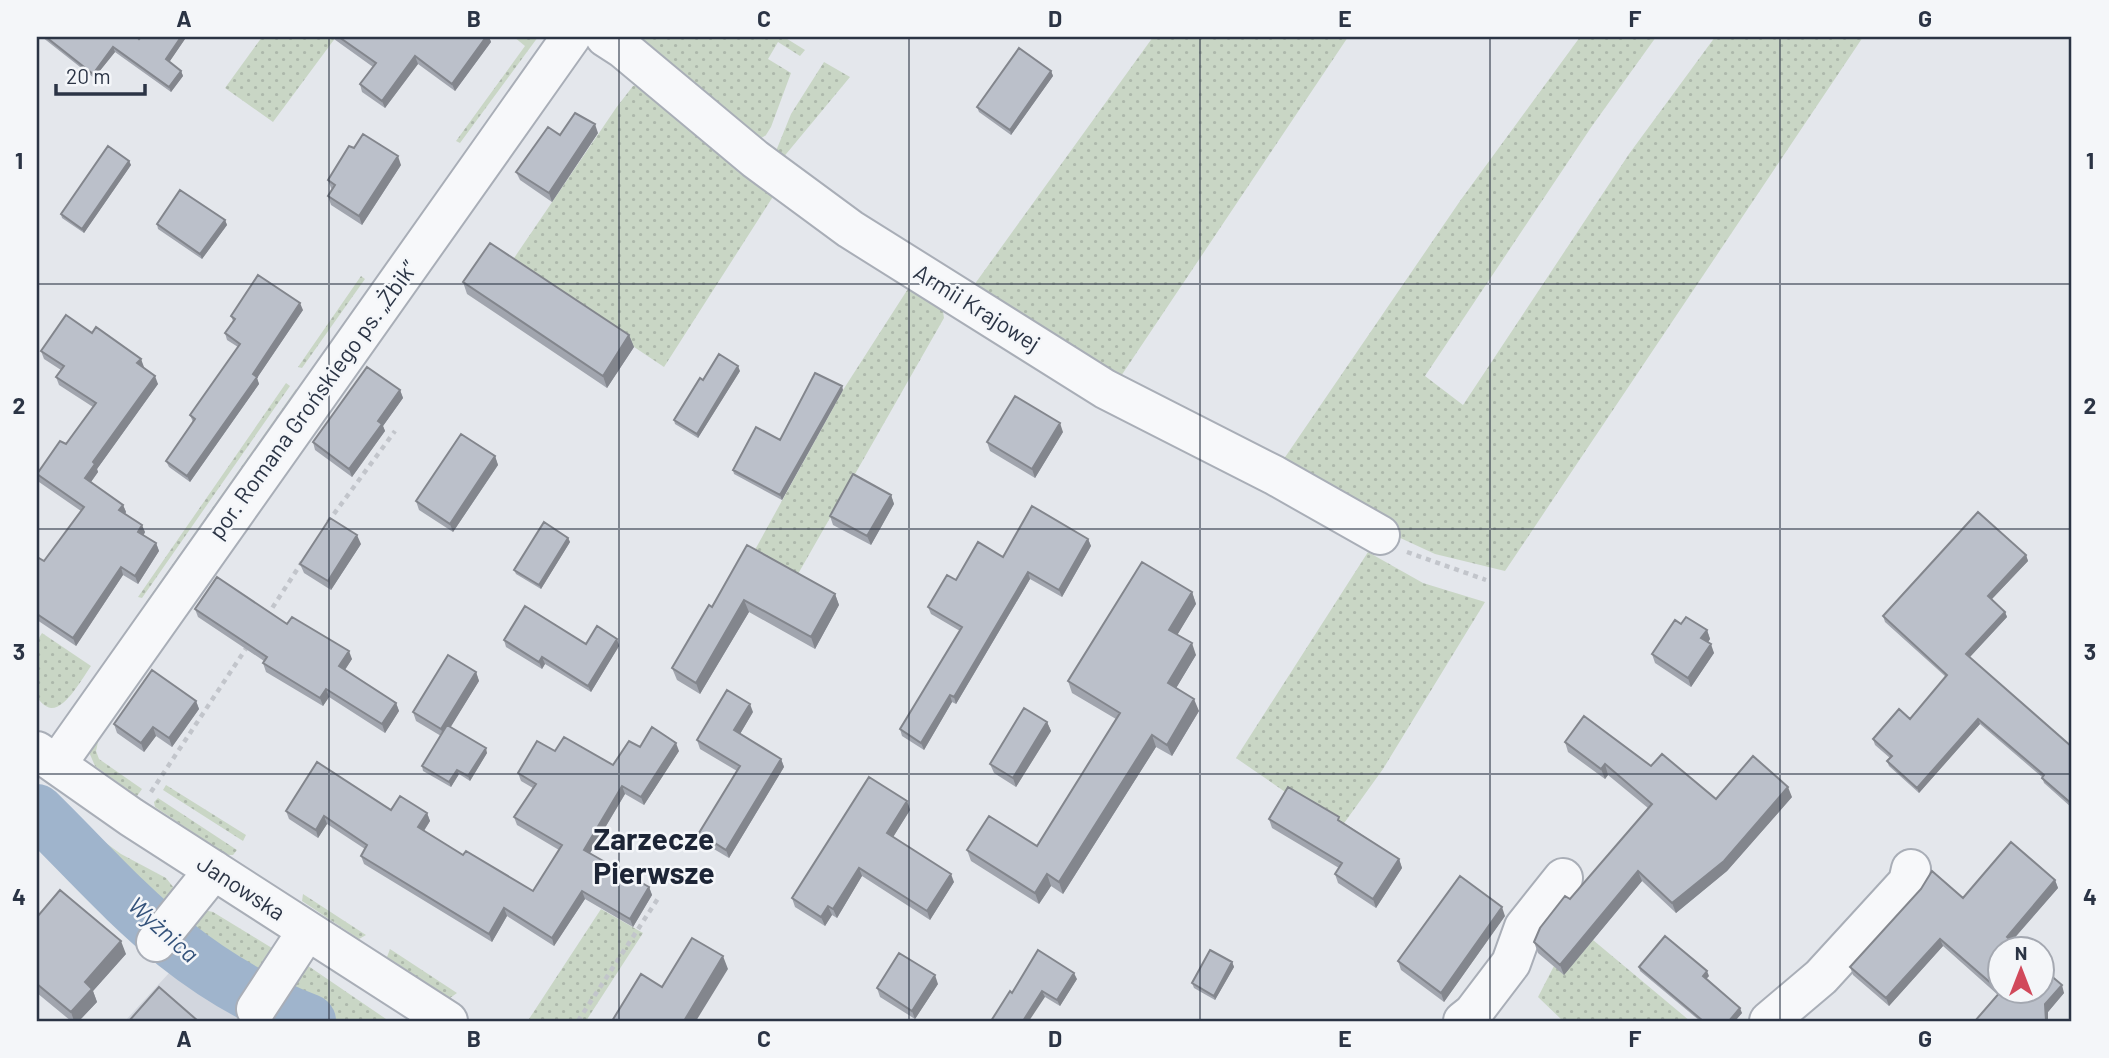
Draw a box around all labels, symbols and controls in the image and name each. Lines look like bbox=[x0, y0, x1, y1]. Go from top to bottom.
text: A bbox=[176, 4, 192, 32]
text: B bbox=[467, 4, 481, 32]
text: C bbox=[757, 4, 771, 32]
text: D bbox=[1048, 4, 1062, 32]
text: E bbox=[1338, 4, 1352, 32]
text: F bbox=[1629, 4, 1642, 32]
text: G bbox=[1918, 4, 1932, 32]
scale bar bbox=[56, 52, 145, 96]
text: 20 m bbox=[66, 63, 111, 88]
text: 1 bbox=[15, 146, 23, 174]
text: 1 bbox=[2086, 146, 2094, 174]
street label: por. Romana Grońskiego ps. „Żbik” bbox=[202, 254, 423, 544]
street label: Armii Krajowej bbox=[909, 257, 1046, 357]
text: 2 bbox=[13, 391, 25, 419]
text: 2 bbox=[2084, 391, 2096, 419]
text: 3 bbox=[13, 637, 25, 665]
text: 3 bbox=[2084, 637, 2096, 665]
district label: Zarzecze Pierwsze bbox=[593, 820, 715, 890]
street label: Janowska bbox=[192, 848, 291, 926]
text: 4 bbox=[12, 882, 26, 910]
text: 4 bbox=[2083, 882, 2097, 910]
water label: Wyżnica bbox=[123, 890, 205, 968]
north arrow bbox=[1986, 936, 2056, 1006]
text: N bbox=[2015, 941, 2027, 964]
text: A bbox=[176, 1024, 192, 1052]
text: B bbox=[467, 1024, 481, 1052]
text: C bbox=[757, 1024, 771, 1052]
text: D bbox=[1048, 1024, 1062, 1052]
text: E bbox=[1338, 1024, 1352, 1052]
text: F bbox=[1629, 1024, 1642, 1052]
text: G bbox=[1918, 1024, 1932, 1052]

